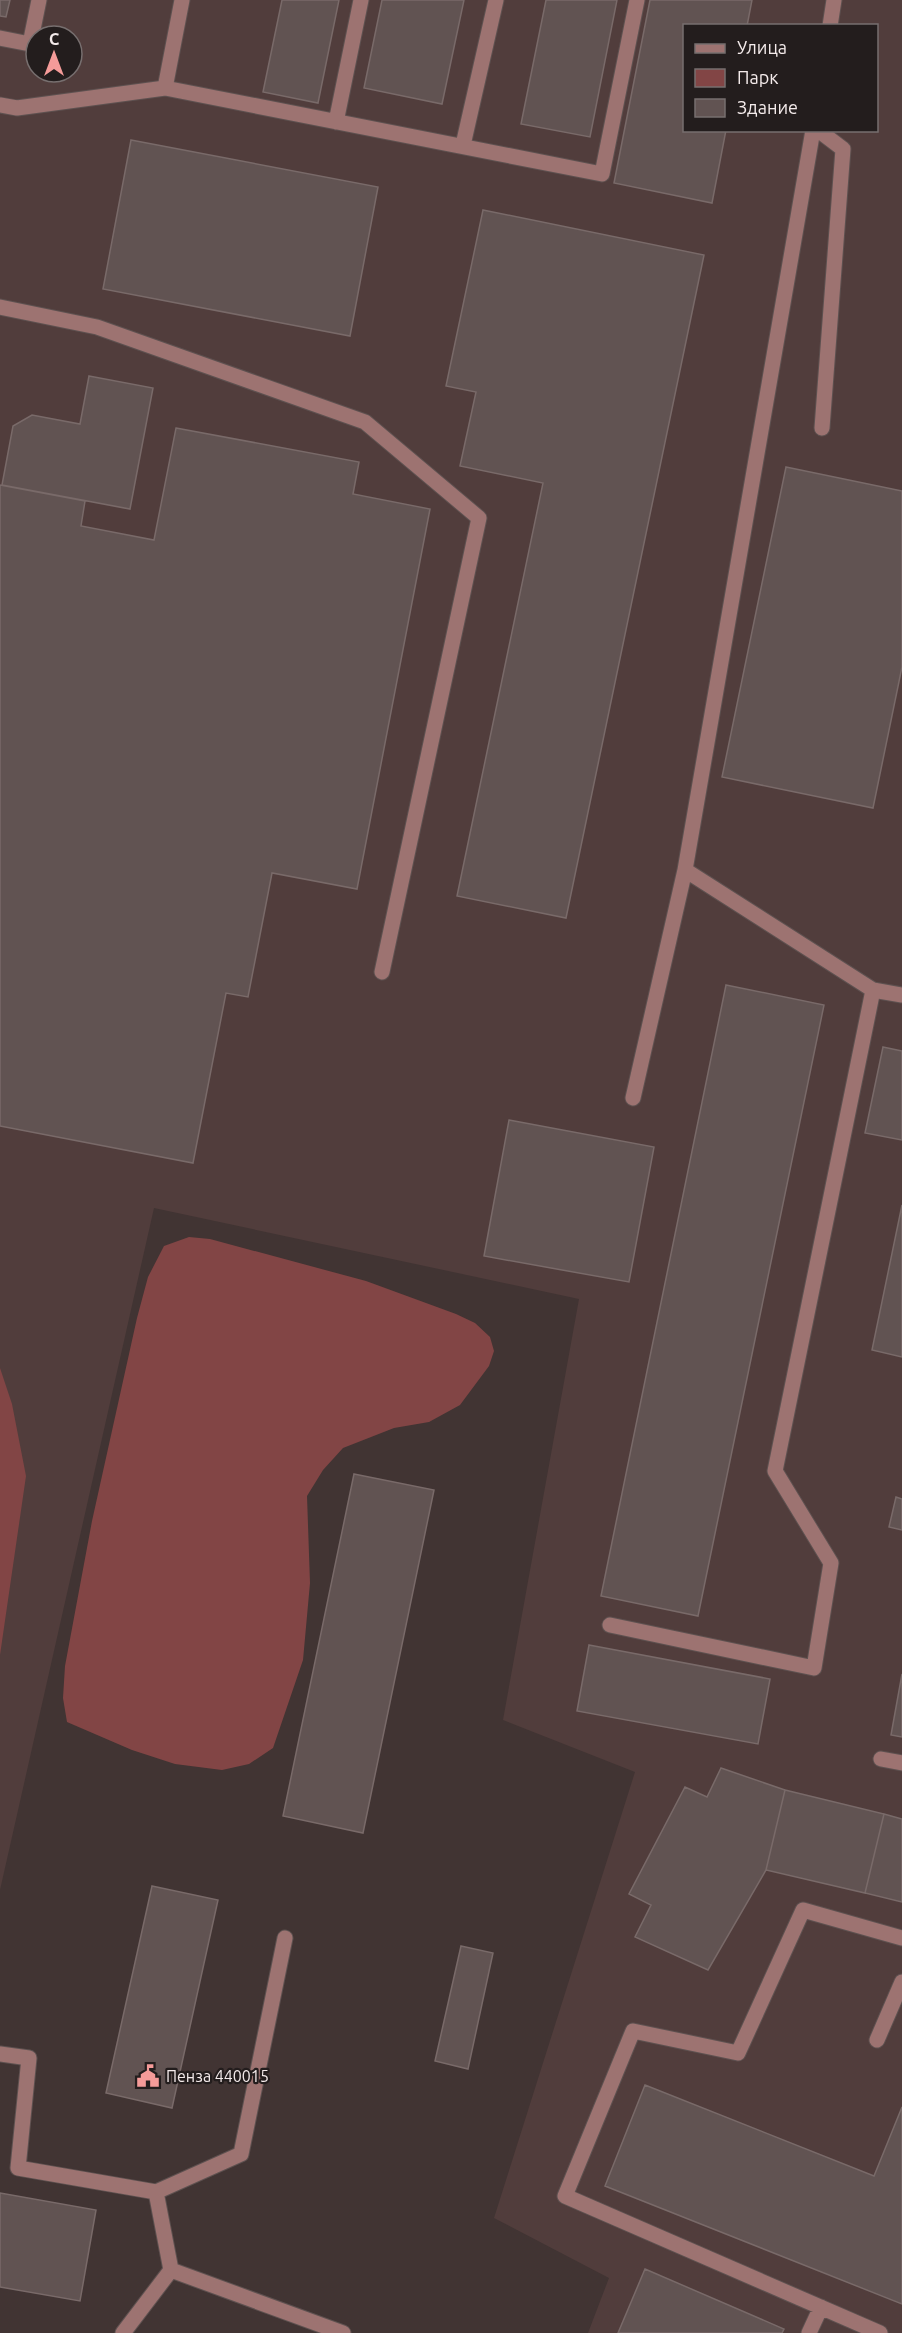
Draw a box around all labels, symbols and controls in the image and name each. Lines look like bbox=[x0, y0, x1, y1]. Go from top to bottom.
north arrow bbox=[24, 24, 84, 84]
legend bbox=[683, 24, 878, 132]
text: С bbox=[49, 30, 59, 48]
text: Улица bbox=[737, 37, 787, 57]
text: Парк bbox=[737, 67, 778, 87]
text: Здание bbox=[737, 97, 798, 117]
public building icon: Пенза 440015 bbox=[135, 2063, 161, 2089]
place label: Пенза 440015 bbox=[166, 2067, 269, 2085]

